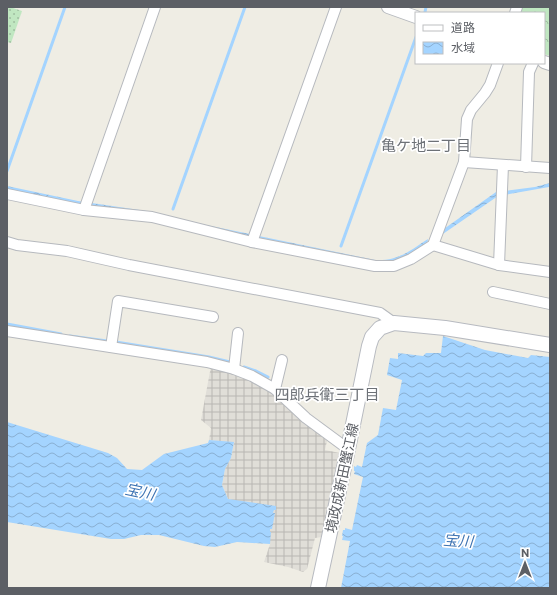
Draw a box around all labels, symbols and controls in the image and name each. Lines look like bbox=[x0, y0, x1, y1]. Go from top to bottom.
legend bbox=[415, 12, 545, 64]
text: 道路 bbox=[451, 20, 475, 34]
text: 水域 bbox=[451, 40, 475, 54]
district label: 亀ケ地二丁目 bbox=[381, 136, 471, 154]
district label: 四郎兵衛三丁目 bbox=[274, 385, 380, 403]
street label: 境政成新田蟹江線 bbox=[322, 421, 361, 534]
water label: 宝川 bbox=[124, 479, 159, 503]
water label: 宝川 bbox=[442, 530, 476, 550]
north arrow bbox=[505, 543, 545, 583]
text: N bbox=[521, 546, 529, 559]

